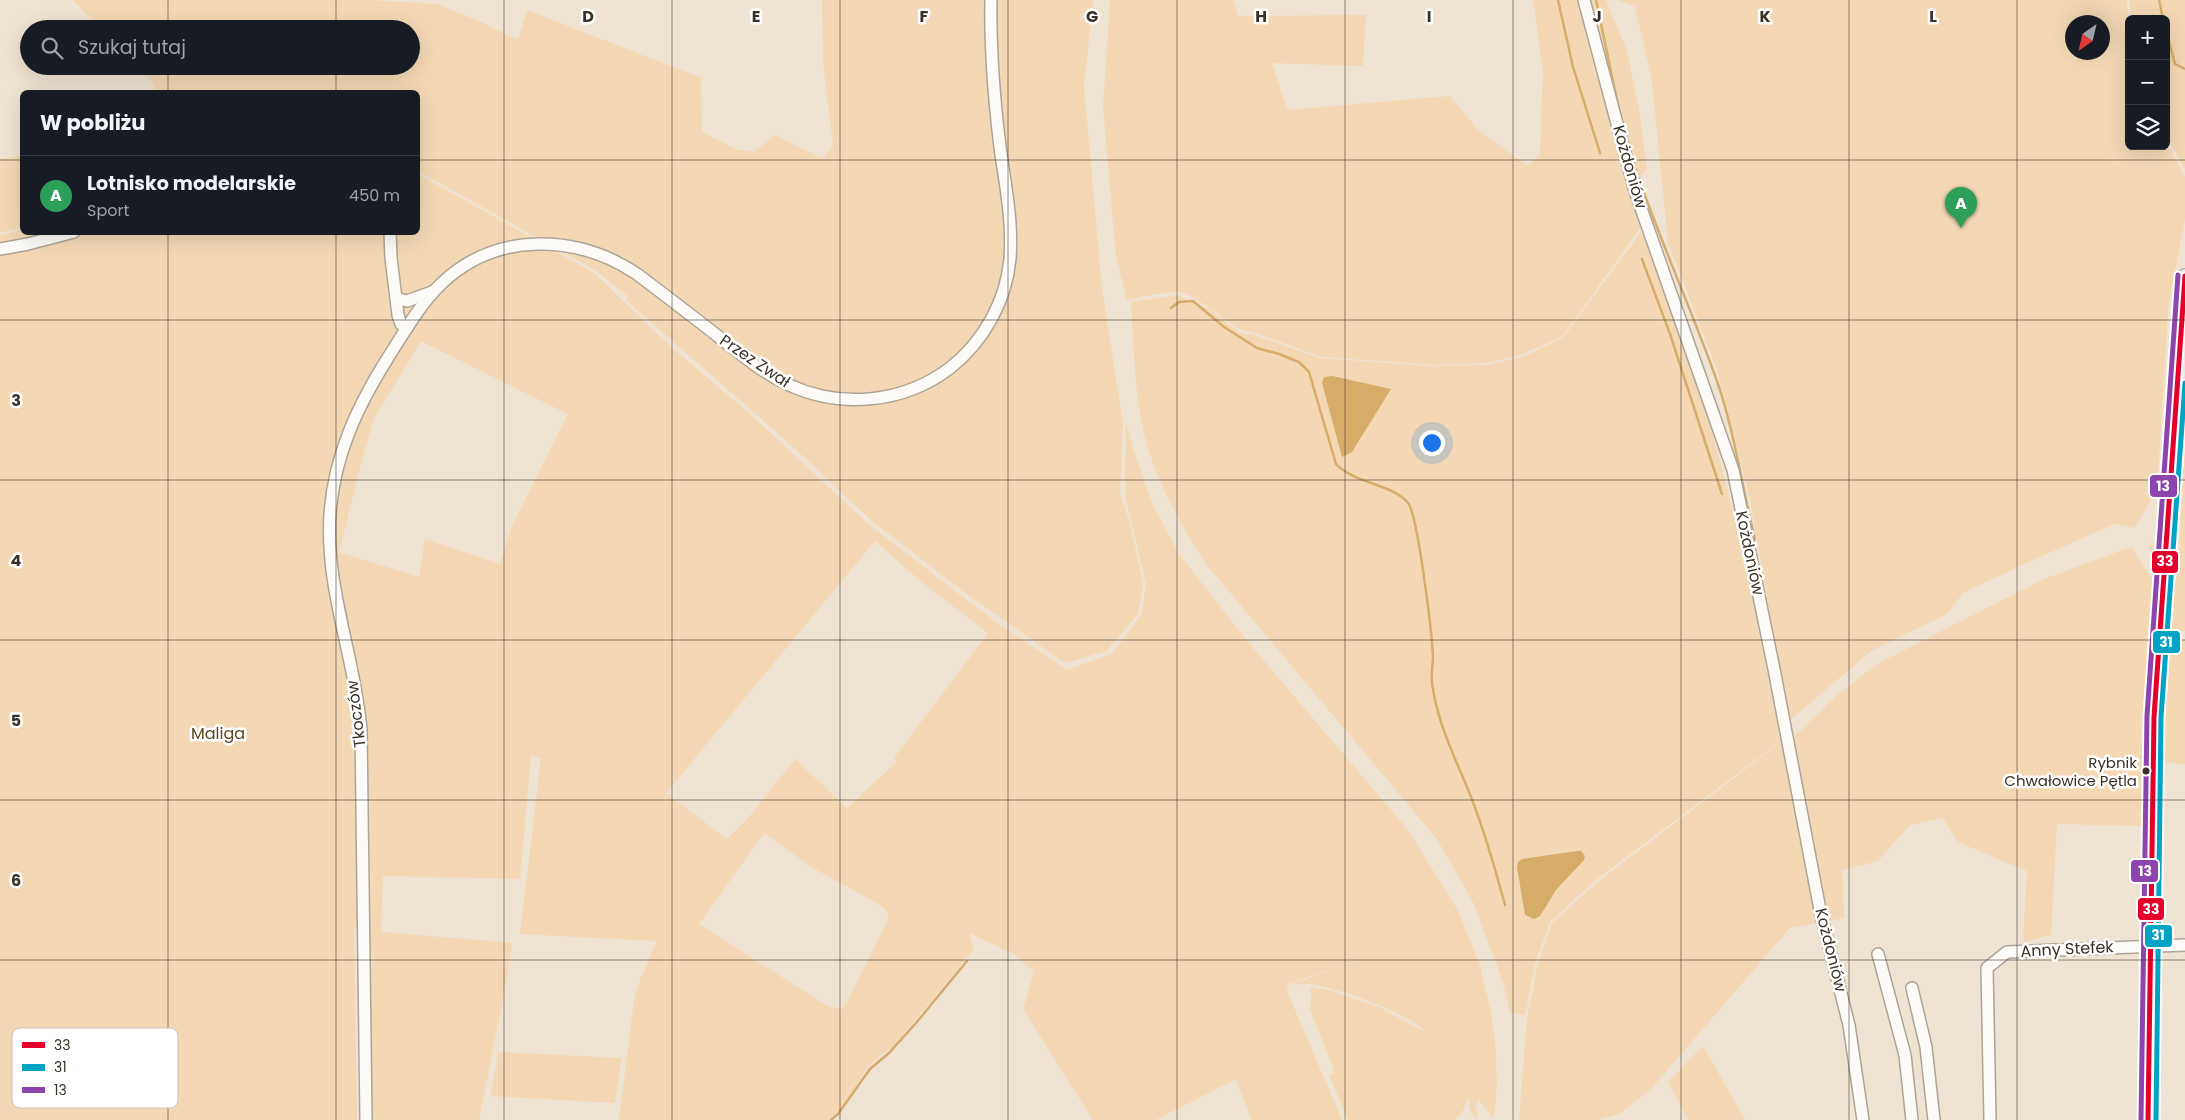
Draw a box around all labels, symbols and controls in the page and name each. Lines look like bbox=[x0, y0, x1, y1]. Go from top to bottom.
text: D bbox=[582, 5, 594, 28]
text: E bbox=[752, 5, 760, 28]
text: F bbox=[920, 5, 929, 28]
text: G bbox=[1086, 5, 1098, 28]
text: H bbox=[1255, 5, 1267, 28]
text: I bbox=[1427, 5, 1431, 28]
text: J bbox=[1592, 5, 1602, 28]
text: K bbox=[1759, 5, 1771, 28]
text: L bbox=[1929, 5, 1937, 28]
north arrow bbox=[2065, 15, 2110, 60]
map controls bbox=[2125, 15, 2170, 150]
button: + bbox=[2125, 15, 2170, 60]
search box bbox=[20, 20, 420, 75]
icon: search bbox=[38, 34, 66, 62]
text: Szukaj tutaj bbox=[78, 34, 186, 61]
button: − bbox=[2125, 60, 2170, 105]
button: layers bbox=[2125, 105, 2170, 150]
text: W pobliżu bbox=[40, 108, 145, 137]
street label: Kożdoniów bbox=[1607, 123, 1653, 211]
text: Lotnisko modelarskie bbox=[87, 170, 296, 197]
text: A bbox=[50, 184, 62, 207]
text: 450 m bbox=[349, 184, 400, 207]
pin: A bbox=[1945, 187, 1977, 228]
text: Sport bbox=[87, 199, 129, 222]
street label: Przez Zwał bbox=[715, 329, 795, 393]
text: 3 bbox=[11, 389, 21, 412]
your location bbox=[1419, 430, 1445, 456]
line badge: 13 bbox=[2149, 474, 2178, 498]
text: 13 bbox=[2156, 476, 2170, 496]
street label: Kożdoniów bbox=[1730, 509, 1770, 597]
text: 4 bbox=[11, 549, 22, 572]
line badge: 33 bbox=[2151, 550, 2179, 574]
text: 33 bbox=[2157, 551, 2173, 571]
line badge: 31 bbox=[2152, 630, 2181, 654]
text: 31 bbox=[2159, 632, 2173, 652]
street label: Tkoczów bbox=[340, 679, 372, 749]
text: 5 bbox=[11, 709, 21, 732]
park label: Maliga bbox=[191, 722, 245, 745]
place label: Rybnik Chwałowice Pętla bbox=[2004, 752, 2137, 791]
marker: Rybnik Chwałowice Pętla bbox=[2141, 766, 2151, 776]
line badge: 13 bbox=[2130, 859, 2159, 883]
text: 13 bbox=[2138, 861, 2152, 881]
text: 6 bbox=[11, 869, 21, 892]
line badge: 33 bbox=[2137, 897, 2165, 921]
text: 33 bbox=[2143, 899, 2159, 919]
street label: Kożdoniów bbox=[1809, 906, 1853, 994]
line badge: 31 bbox=[2144, 924, 2173, 948]
text: 31 bbox=[2151, 925, 2165, 945]
street label: Anny Stefek bbox=[2020, 935, 2115, 963]
legend bbox=[12, 1028, 178, 1108]
text: 33 bbox=[54, 1035, 71, 1055]
text: 31 bbox=[54, 1057, 67, 1077]
text: 13 bbox=[54, 1080, 67, 1100]

